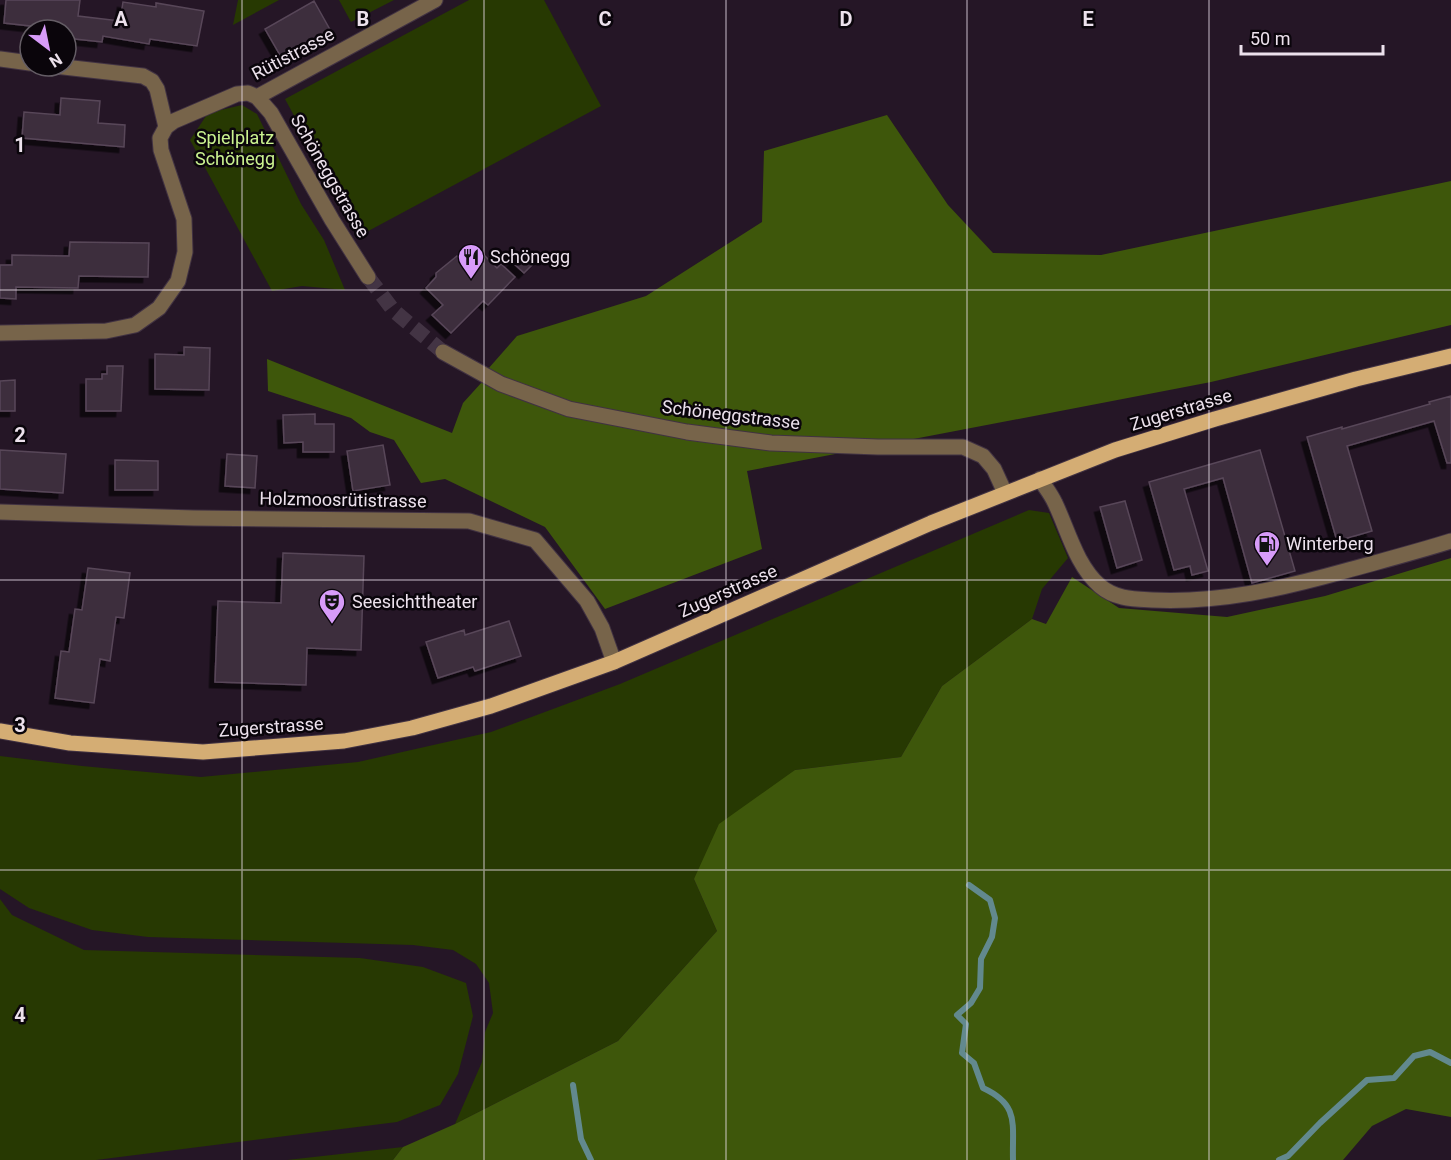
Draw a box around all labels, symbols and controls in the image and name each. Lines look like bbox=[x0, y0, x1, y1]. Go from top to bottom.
text: A bbox=[114, 7, 128, 31]
text: B bbox=[357, 7, 369, 31]
text: C bbox=[598, 7, 612, 31]
text: D bbox=[840, 7, 853, 31]
text: E bbox=[1082, 7, 1094, 31]
north arrow bbox=[18, 18, 78, 78]
scale bar bbox=[1241, 18, 1384, 56]
street label: Rütistrasse bbox=[248, 23, 337, 84]
text: 50 m bbox=[1250, 28, 1290, 49]
text: N bbox=[46, 49, 66, 71]
street label: Schöneggstrasse bbox=[287, 110, 374, 241]
park label: Spielplatz Schönegg bbox=[195, 127, 275, 169]
text: 1 bbox=[14, 133, 26, 157]
restaurant icon: Schönegg bbox=[456, 242, 486, 280]
place label: Schönegg bbox=[490, 246, 570, 267]
street label: Zugerstrasse bbox=[1128, 384, 1234, 435]
street label: Schöneggstrasse bbox=[661, 396, 801, 433]
text: 2 bbox=[14, 423, 26, 447]
street label: Holzmoosrütistrasse bbox=[259, 488, 427, 511]
fuel station icon: Winterberg bbox=[1252, 529, 1282, 567]
place label: Winterberg bbox=[1286, 533, 1374, 554]
street label: Zugerstrasse bbox=[676, 560, 780, 622]
theatre icon: Seesichttheater bbox=[317, 587, 347, 625]
place label: Seesichttheater bbox=[352, 591, 477, 612]
street label: Zugerstrasse bbox=[218, 712, 324, 741]
text: 3 bbox=[14, 713, 26, 737]
text: 4 bbox=[14, 1003, 26, 1027]

